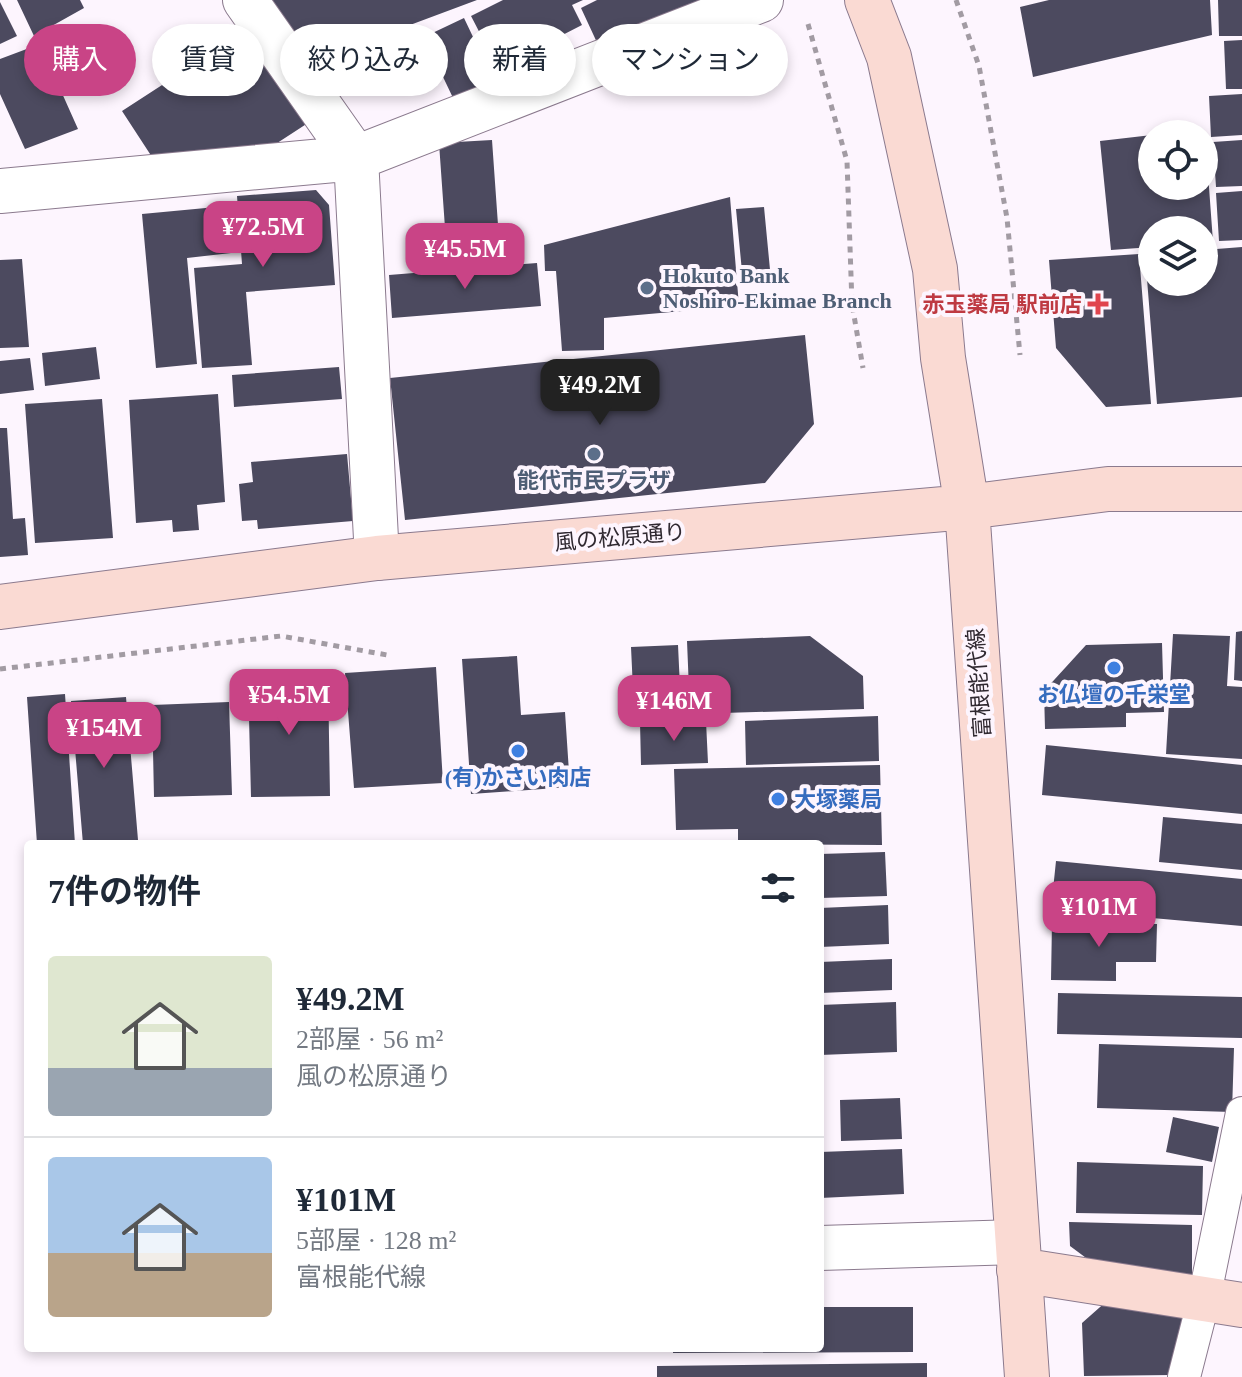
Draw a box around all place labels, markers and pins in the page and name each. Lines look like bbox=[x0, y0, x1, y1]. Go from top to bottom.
pin: ¥72.5M bbox=[198, 201, 328, 269]
pin: ¥45.5M bbox=[400, 223, 530, 291]
place label: Hokuto Bank Noshiro-Ekimae Branch bbox=[663, 263, 892, 313]
marker: Hokuto Bank Noshiro-Ekimae Branch bbox=[638, 279, 656, 297]
place label: 赤玉薬局 駅前店 bbox=[922, 292, 1082, 317]
marker: 赤玉薬局 駅前店 bbox=[1089, 295, 1107, 313]
pin: ¥49.2M bbox=[535, 359, 665, 427]
marker: 能代市民プラザ bbox=[585, 445, 603, 463]
place label: 能代市民プラザ bbox=[517, 468, 671, 493]
marker: お仏壇の千栄堂 bbox=[1105, 659, 1123, 677]
pin: ¥54.5M bbox=[224, 669, 354, 737]
pin: ¥146M bbox=[618, 675, 730, 743]
place label: お仏壇の千栄堂 bbox=[1037, 682, 1191, 707]
pin: ¥154M bbox=[48, 702, 160, 770]
marker: (有)かさい肉店 bbox=[509, 742, 527, 760]
place label: (有)かさい肉店 bbox=[445, 765, 591, 790]
place label: 大塚薬局 bbox=[794, 787, 882, 812]
marker: 大塚薬局 bbox=[769, 790, 787, 808]
pin: ¥101M bbox=[1043, 881, 1155, 949]

